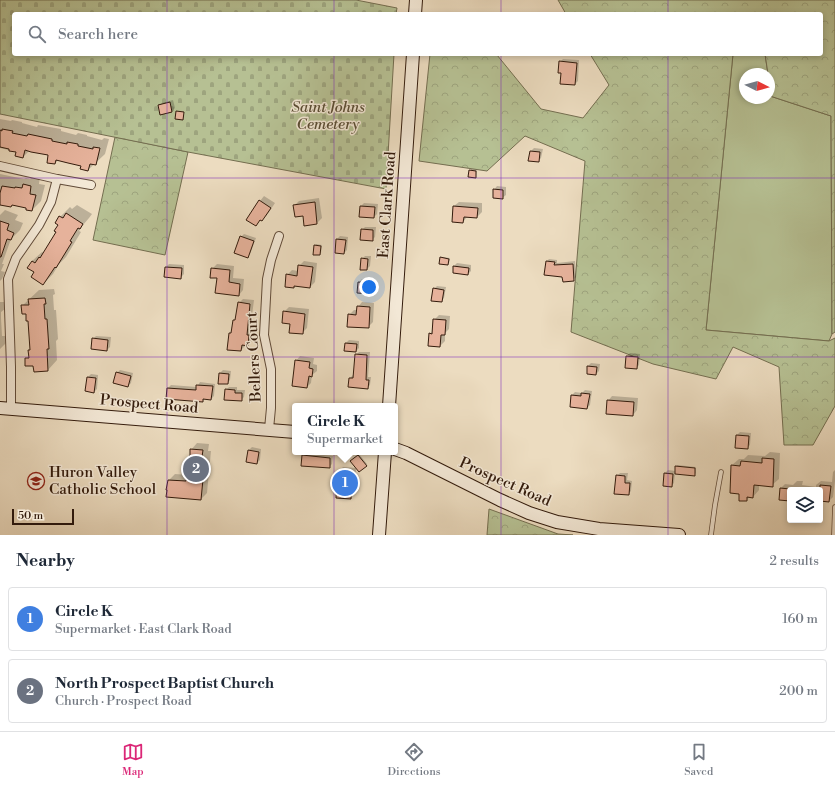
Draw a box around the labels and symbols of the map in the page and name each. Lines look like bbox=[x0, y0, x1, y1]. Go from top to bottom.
north arrow bbox=[739, 68, 775, 104]
park label: Saint Johns Cemetery bbox=[291, 98, 365, 134]
street label: East Clark Road bbox=[374, 150, 400, 259]
your location bbox=[359, 277, 379, 297]
street label: Bellers Court bbox=[242, 311, 266, 404]
street label: Prospect Road bbox=[99, 390, 199, 418]
street label: Prospect Road bbox=[456, 453, 554, 511]
pin: 2 bbox=[183, 454, 209, 484]
place label: Huron Valley Catholic School bbox=[49, 463, 157, 499]
pin: 1 bbox=[332, 468, 358, 498]
school or university icon: Huron Valley Catholic School bbox=[26, 471, 46, 491]
scale bar bbox=[12, 507, 74, 526]

